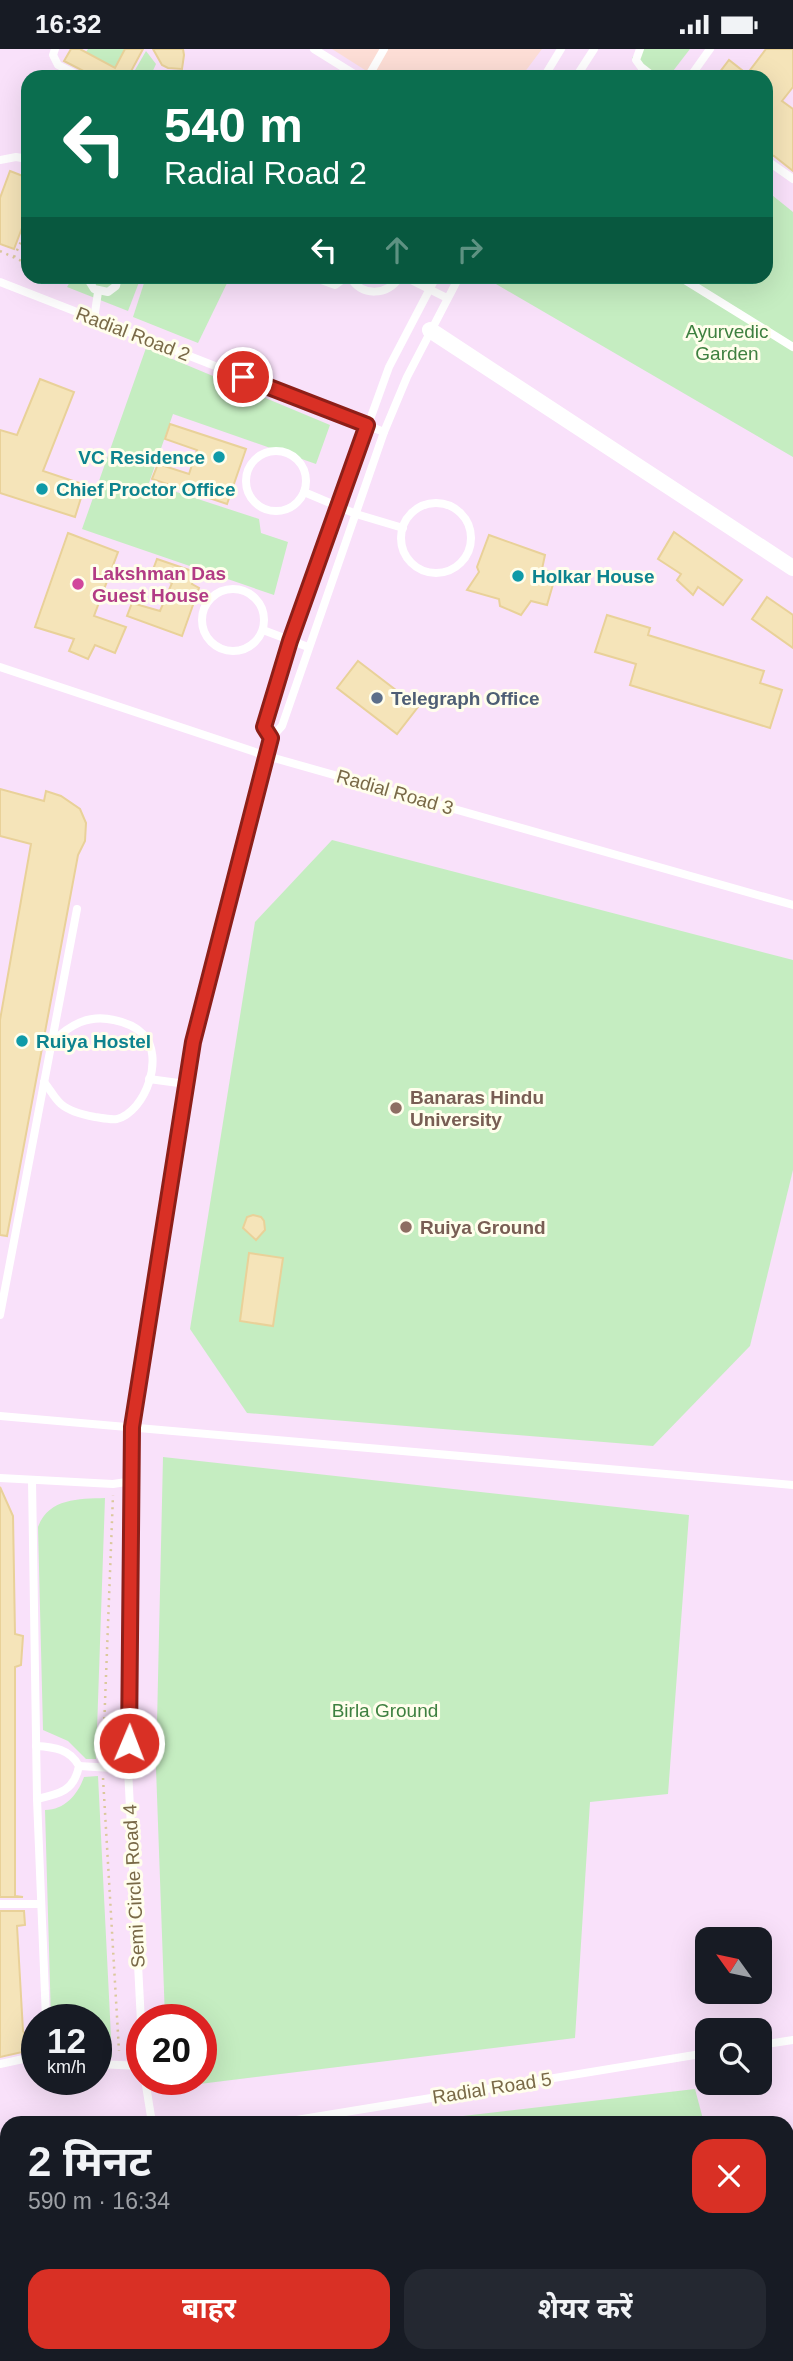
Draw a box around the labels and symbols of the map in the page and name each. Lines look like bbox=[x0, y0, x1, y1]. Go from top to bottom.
street label: Radial Road 2 bbox=[73, 303, 193, 365]
park label: Ayurvedic Garden bbox=[685, 321, 769, 364]
pin bbox=[213, 347, 273, 407]
place label: VC Residence bbox=[78, 447, 205, 468]
marker: VC Residence bbox=[211, 449, 227, 465]
place label: Chief Proctor Office bbox=[56, 479, 235, 500]
marker: Chief Proctor Office bbox=[34, 481, 50, 497]
place label: Lakshman Das Guest House bbox=[92, 563, 226, 606]
place label: Holkar House bbox=[532, 566, 654, 587]
marker: Holkar House bbox=[510, 568, 526, 584]
marker: Lakshman Das Guest House bbox=[70, 576, 86, 592]
place label: Telegraph Office bbox=[391, 688, 540, 709]
marker: Telegraph Office bbox=[369, 690, 385, 706]
street label: Radial Road 3 bbox=[334, 765, 456, 819]
place label: Ruiya Hostel bbox=[36, 1031, 151, 1052]
marker: Ruiya Hostel bbox=[14, 1033, 30, 1049]
place label: Banaras Hindu University bbox=[410, 1087, 544, 1130]
marker: Banaras Hindu University bbox=[388, 1100, 404, 1116]
place label: Ruiya Ground bbox=[420, 1217, 546, 1238]
marker: Ruiya Ground bbox=[398, 1219, 414, 1235]
park label: Birla Ground bbox=[332, 1700, 438, 1721]
position arrow bbox=[92, 1706, 166, 1780]
street label: Semi Circle Road 4 bbox=[119, 1803, 149, 1968]
north arrow bbox=[695, 1927, 772, 2004]
speed limit sign: 20 bbox=[126, 2004, 217, 2095]
street label: Radial Road 5 bbox=[431, 2068, 553, 2108]

